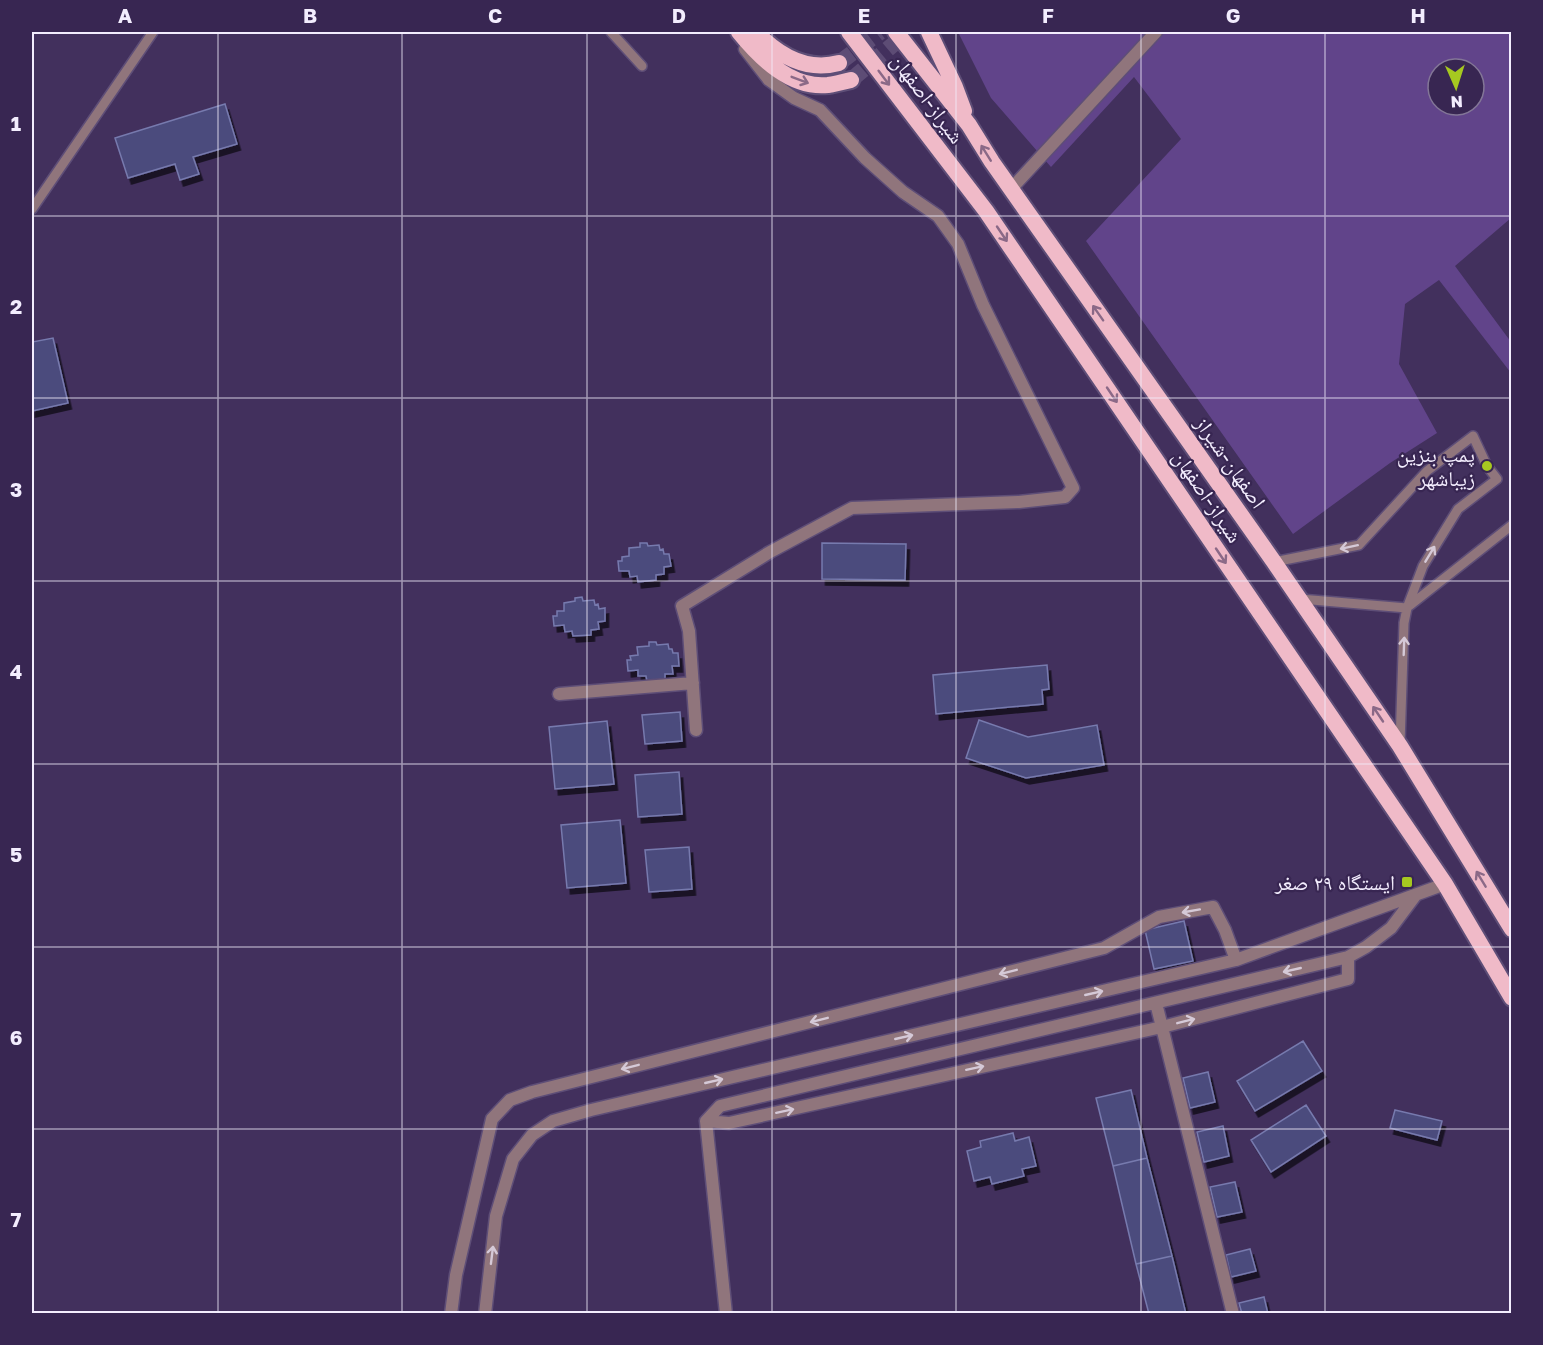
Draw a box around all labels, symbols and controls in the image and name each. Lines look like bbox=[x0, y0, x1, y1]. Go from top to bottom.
text: A bbox=[118, 3, 132, 27]
text: B bbox=[303, 3, 317, 27]
text: C bbox=[488, 3, 502, 27]
text: D bbox=[672, 3, 686, 27]
text: E bbox=[858, 3, 870, 27]
text: F bbox=[1042, 3, 1054, 27]
text: G bbox=[1226, 3, 1240, 27]
text: H bbox=[1410, 3, 1426, 27]
street label: شیراز-اصفهان bbox=[886, 48, 970, 148]
north arrow bbox=[1426, 57, 1486, 117]
one-way arrow bbox=[878, 70, 891, 86]
one-way arrow bbox=[790, 76, 809, 87]
text: N bbox=[1450, 92, 1463, 112]
text: 1 bbox=[11, 111, 21, 135]
one-way arrow bbox=[980, 145, 992, 162]
one-way arrow bbox=[996, 225, 1008, 241]
text: 2 bbox=[10, 294, 22, 318]
one-way arrow bbox=[1092, 305, 1104, 321]
one-way arrow bbox=[1106, 386, 1118, 403]
street label: اصفهان-شیراز bbox=[1189, 410, 1272, 513]
place label: پمپ بنزین زیباشهر bbox=[1397, 441, 1475, 491]
street label: شیراز-اصفهان bbox=[1168, 445, 1248, 547]
marker: پمپ بنزین زیباشهر bbox=[1480, 459, 1494, 473]
text: 3 bbox=[10, 477, 22, 501]
one-way arrow bbox=[1340, 542, 1359, 553]
one-way arrow bbox=[1425, 546, 1437, 563]
one-way arrow bbox=[1216, 547, 1228, 564]
one-way arrow bbox=[1398, 636, 1409, 656]
text: 4 bbox=[10, 659, 22, 683]
one-way arrow bbox=[1372, 706, 1384, 722]
text: 5 bbox=[10, 842, 22, 866]
place label: ایستگاه ۲۹ صغر bbox=[1274, 869, 1395, 895]
one-way arrow bbox=[1475, 871, 1487, 888]
marker: ایستگاه ۲۹ صغر bbox=[1400, 875, 1414, 889]
one-way arrow bbox=[1182, 906, 1202, 917]
one-way arrow bbox=[1282, 965, 1301, 977]
one-way arrow bbox=[999, 967, 1018, 979]
one-way arrow bbox=[1084, 987, 1103, 998]
one-way arrow bbox=[810, 1014, 829, 1026]
one-way arrow bbox=[1176, 1015, 1195, 1026]
text: 6 bbox=[10, 1025, 22, 1049]
one-way arrow bbox=[894, 1031, 913, 1042]
one-way arrow bbox=[621, 1062, 640, 1074]
one-way arrow bbox=[965, 1062, 984, 1074]
one-way arrow bbox=[704, 1075, 723, 1086]
one-way arrow bbox=[775, 1104, 794, 1116]
text: 7 bbox=[11, 1207, 22, 1231]
one-way arrow bbox=[486, 1246, 497, 1266]

